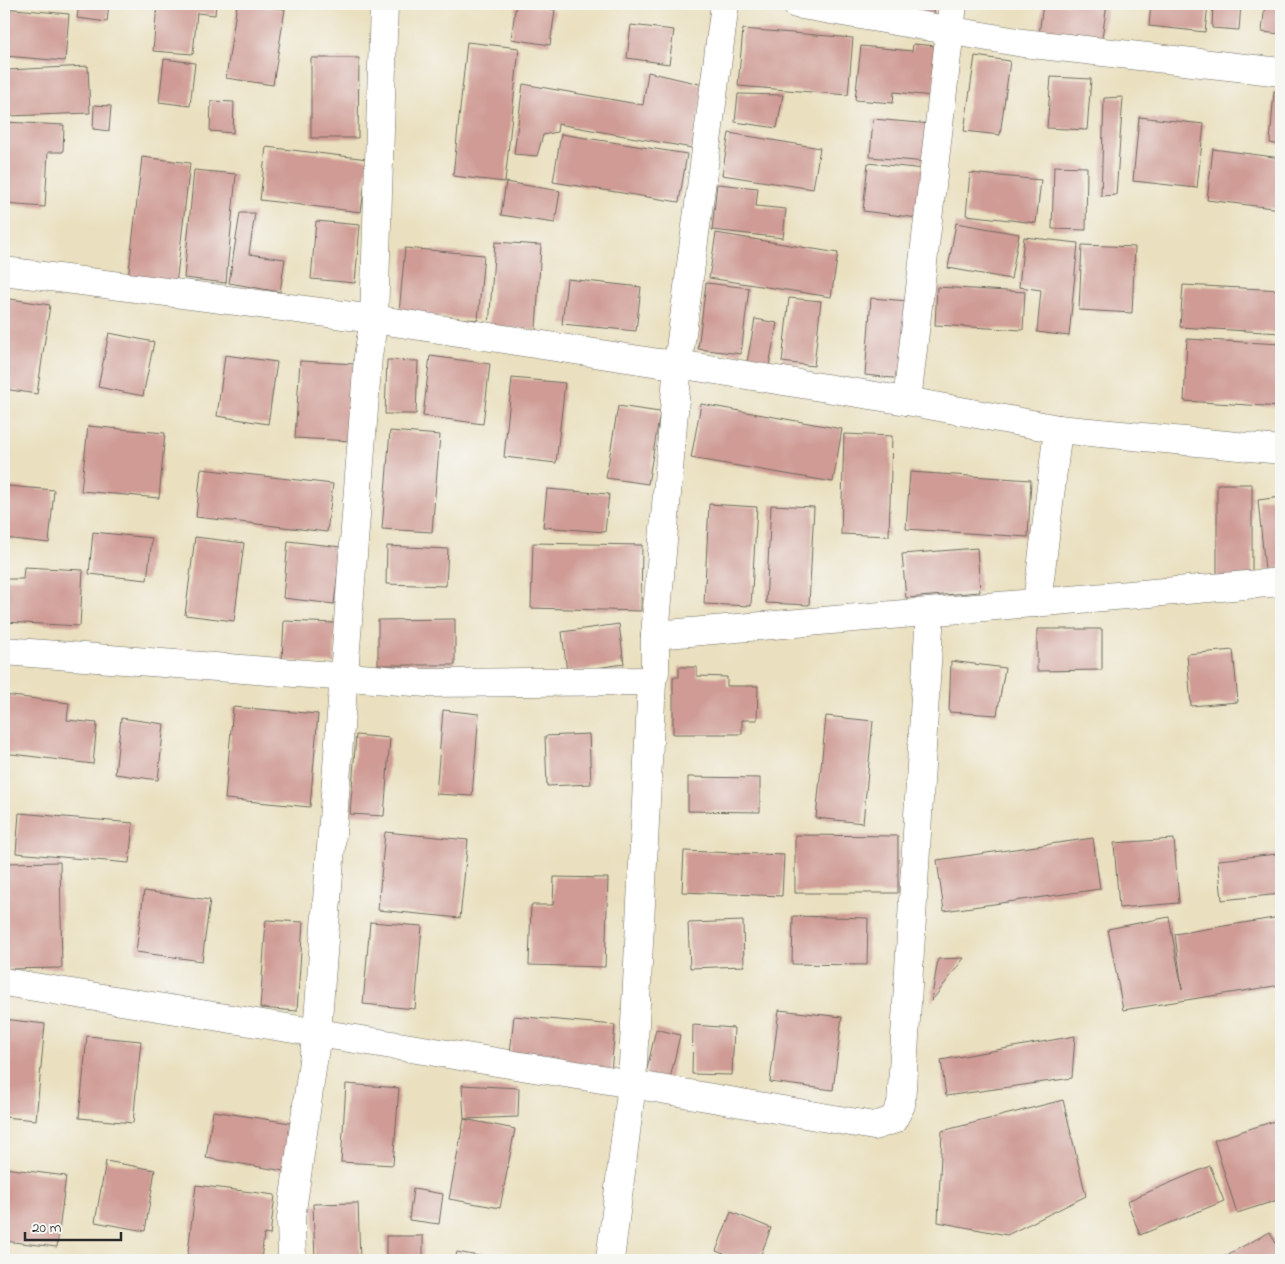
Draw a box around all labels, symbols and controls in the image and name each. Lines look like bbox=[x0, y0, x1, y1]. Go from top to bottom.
scale bar bbox=[25, 1209, 121, 1241]
text: 20 m bbox=[32, 1217, 62, 1239]

